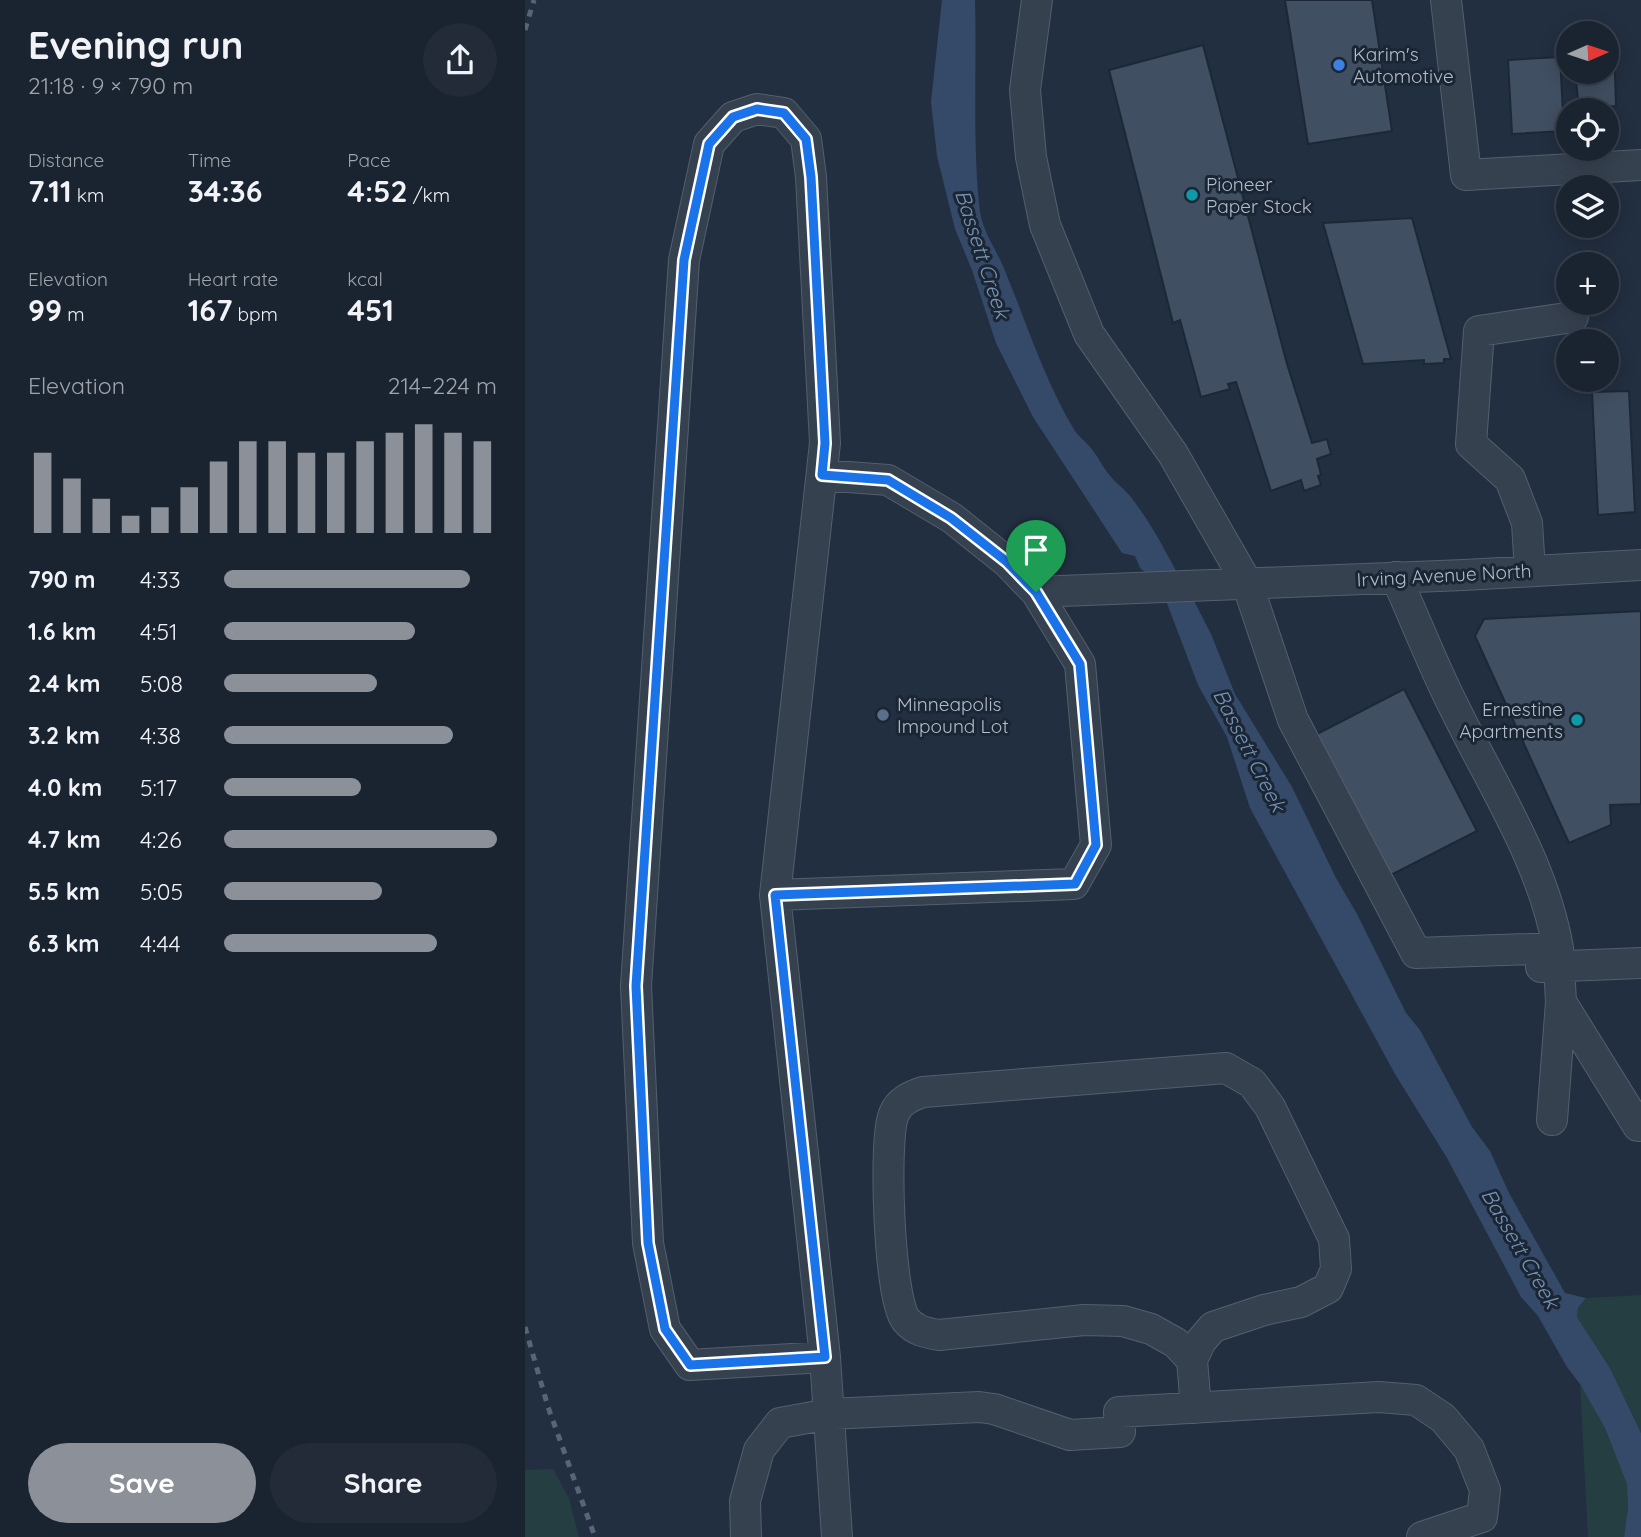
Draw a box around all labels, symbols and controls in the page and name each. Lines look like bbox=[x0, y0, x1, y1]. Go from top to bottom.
text: Evening run bbox=[28, 21, 243, 69]
north arrow bbox=[1556, 21, 1619, 84]
map controls bbox=[1556, 21, 1619, 392]
button: share bbox=[423, 23, 497, 97]
place label: Karim's Automotive bbox=[1353, 42, 1454, 88]
marker: Karim's Automotive bbox=[1331, 57, 1347, 73]
text: 21:18 · 9 × 790 m bbox=[28, 71, 193, 100]
button: locate bbox=[1556, 98, 1619, 161]
text: Distance bbox=[28, 148, 104, 172]
text: Time bbox=[188, 148, 231, 172]
text: Pace bbox=[347, 148, 391, 172]
text: 7.11 bbox=[28, 172, 72, 210]
text: 34:36 bbox=[188, 172, 262, 210]
text: 4:52 bbox=[347, 172, 408, 210]
place label: Pioneer Paper Stock bbox=[1206, 172, 1312, 218]
button: layers bbox=[1556, 175, 1619, 238]
text: km bbox=[72, 183, 104, 207]
text: /km bbox=[408, 183, 450, 207]
water label: Bassett Creek bbox=[950, 186, 1017, 324]
marker: Pioneer Paper Stock bbox=[1184, 187, 1200, 203]
button: + bbox=[1556, 252, 1619, 315]
text: Elevation bbox=[28, 267, 108, 291]
text: Heart rate bbox=[188, 267, 278, 291]
text: kcal bbox=[347, 267, 383, 291]
text: 99 bbox=[28, 291, 62, 329]
text: 167 bbox=[188, 291, 232, 329]
text: 451 bbox=[347, 291, 394, 329]
text: m bbox=[62, 302, 85, 326]
text: bpm bbox=[232, 302, 278, 326]
button: − bbox=[1556, 329, 1619, 392]
text: Elevation bbox=[28, 371, 125, 400]
text: 214–224 m bbox=[388, 371, 497, 400]
pin bbox=[1006, 520, 1066, 592]
icon: arrive bbox=[1017, 531, 1055, 569]
street label: Irving Avenue North bbox=[1356, 558, 1532, 592]
text: 790 m bbox=[28, 565, 95, 594]
text: 4:33 bbox=[140, 565, 181, 594]
text: 1.6 km bbox=[28, 617, 96, 646]
text: 4:51 bbox=[140, 617, 177, 646]
text: 2.4 km bbox=[28, 669, 100, 698]
text: 5:08 bbox=[140, 669, 183, 698]
water label: Bassett Creek bbox=[1208, 684, 1293, 817]
place label: Minneapolis Impound Lot bbox=[897, 692, 1009, 738]
place label: Ernestine Apartments bbox=[1459, 697, 1563, 743]
marker: Minneapolis Impound Lot bbox=[875, 707, 891, 723]
marker: Ernestine Apartments bbox=[1569, 712, 1585, 728]
text: 3.2 km bbox=[28, 721, 100, 750]
text: 4:38 bbox=[140, 721, 181, 750]
text: 4.0 km bbox=[28, 773, 102, 802]
text: 5:17 bbox=[140, 773, 177, 802]
text: 4.7 km bbox=[28, 825, 101, 854]
text: 4:26 bbox=[140, 825, 182, 854]
text: 5.5 km bbox=[28, 877, 100, 906]
text: 5:05 bbox=[140, 877, 183, 906]
text: 6.3 km bbox=[28, 929, 100, 958]
text: 4:44 bbox=[140, 929, 181, 958]
water label: Bassett Creek bbox=[1476, 1183, 1567, 1314]
button: Save bbox=[28, 1443, 256, 1523]
button: Share bbox=[270, 1443, 497, 1523]

